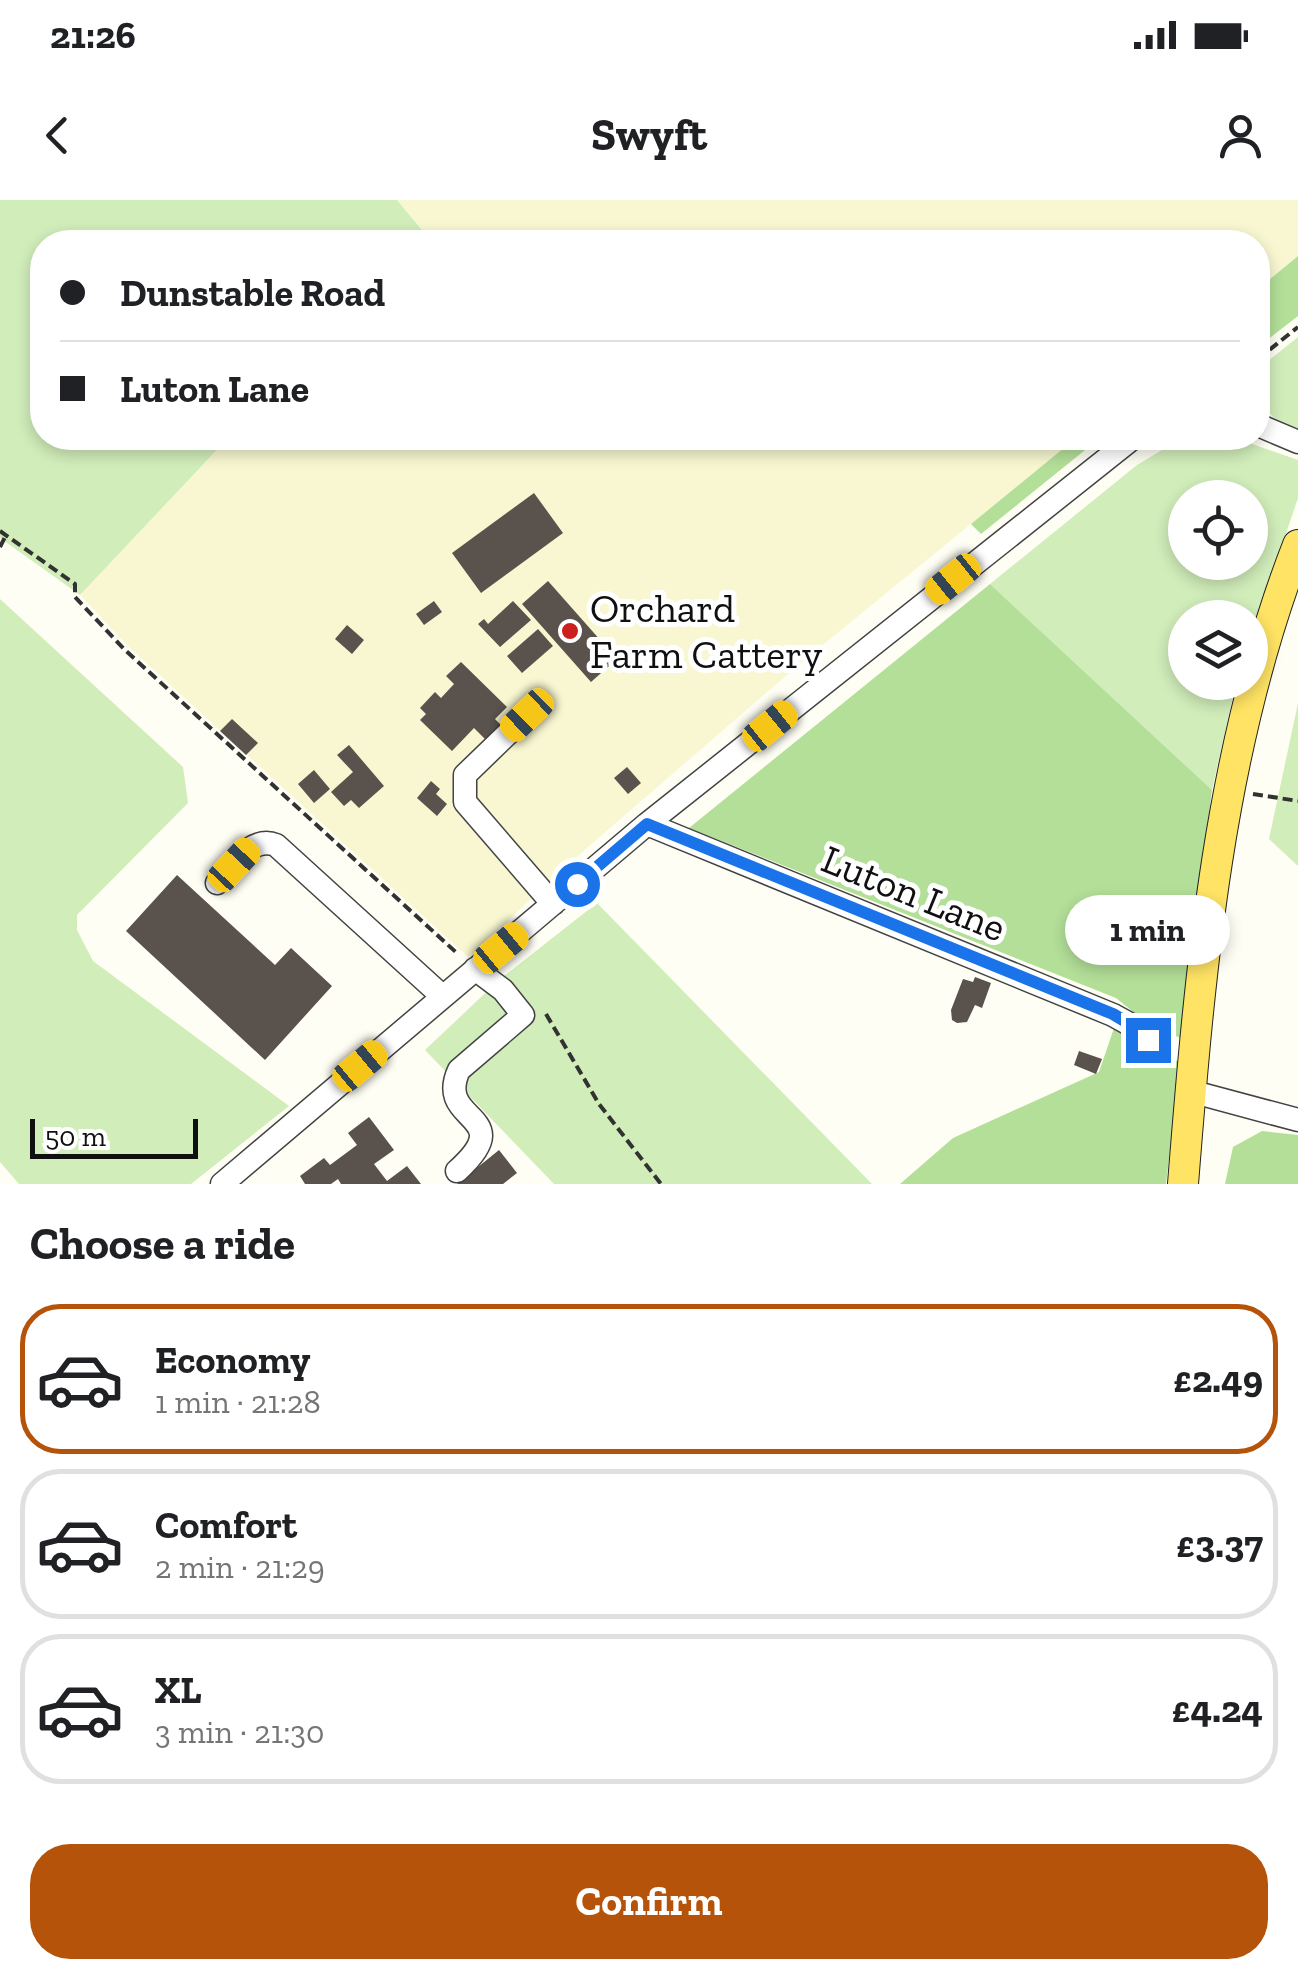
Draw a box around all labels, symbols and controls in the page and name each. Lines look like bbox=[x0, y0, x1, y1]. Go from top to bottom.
text: 21:26 bbox=[50, 12, 136, 58]
icon: back bbox=[30, 108, 85, 163]
text: Swyft bbox=[591, 108, 707, 162]
icon: person bbox=[1213, 108, 1268, 163]
text: Dunstable Road bbox=[120, 270, 385, 316]
text: Luton Lane bbox=[120, 366, 309, 412]
map controls bbox=[1168, 480, 1268, 700]
button: locate bbox=[1168, 480, 1268, 580]
car bbox=[920, 548, 986, 610]
place label: Orchard Farm Cattery bbox=[590, 584, 823, 678]
button: layers bbox=[1168, 600, 1268, 700]
marker: Orchard Farm Cattery bbox=[559, 620, 581, 642]
car bbox=[495, 683, 559, 747]
car bbox=[737, 695, 803, 757]
car bbox=[203, 833, 265, 897]
street label: Luton Lane bbox=[815, 834, 1013, 952]
route start bbox=[555, 862, 600, 907]
callout: 1 min bbox=[1066, 895, 1230, 965]
text: 1 min bbox=[1110, 911, 1185, 949]
car bbox=[468, 917, 534, 979]
route end bbox=[1126, 1018, 1171, 1063]
car bbox=[327, 1035, 393, 1097]
scale bar bbox=[30, 1114, 198, 1158]
text: 50 m bbox=[45, 1120, 106, 1153]
text: Choose a ride bbox=[30, 1217, 295, 1271]
icon: car bbox=[35, 1334, 125, 1424]
text: Economy bbox=[155, 1337, 310, 1383]
text: £2.49 bbox=[1173, 1356, 1263, 1402]
text: 1 min · 21:28 bbox=[155, 1383, 321, 1421]
icon: car bbox=[35, 1499, 125, 1589]
text: Comfort bbox=[155, 1502, 297, 1548]
text: £3.37 bbox=[1176, 1521, 1263, 1567]
text: 2 min · 21:29 bbox=[155, 1548, 325, 1586]
icon: car bbox=[35, 1664, 125, 1754]
text: XL bbox=[155, 1667, 202, 1713]
text: £4.24 bbox=[1172, 1686, 1263, 1732]
text: 3 min · 21:30 bbox=[155, 1713, 324, 1751]
button: Confirm bbox=[30, 1844, 1268, 1959]

